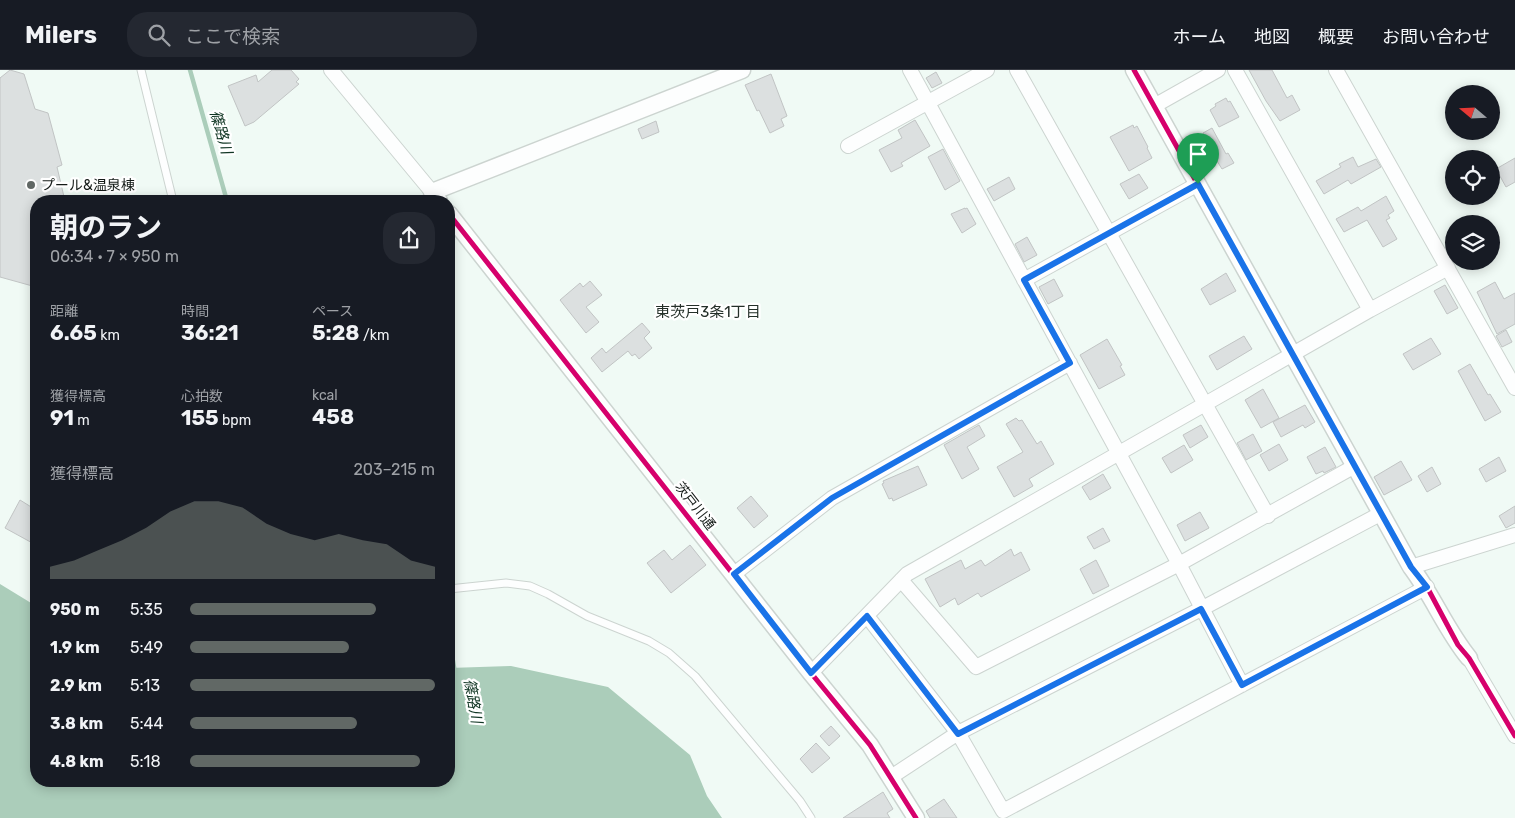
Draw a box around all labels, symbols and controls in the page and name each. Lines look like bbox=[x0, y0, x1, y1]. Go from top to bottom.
search box bbox=[127, 12, 477, 57]
text: Milers bbox=[25, 21, 97, 49]
icon: search bbox=[145, 21, 173, 49]
text: ここで検索 bbox=[185, 25, 280, 48]
text: ホーム bbox=[1173, 26, 1226, 48]
text: 地図 bbox=[1254, 26, 1290, 48]
text: 概要 bbox=[1318, 26, 1354, 48]
text: お問い合わせ bbox=[1382, 26, 1490, 48]
north arrow bbox=[1445, 85, 1500, 140]
map controls bbox=[1445, 85, 1500, 270]
water label: 篠路川 bbox=[206, 108, 236, 158]
pin bbox=[1177, 133, 1219, 184]
icon: arrive bbox=[1184, 140, 1212, 168]
button: locate bbox=[1445, 150, 1500, 205]
place label: プール&温泉棟 bbox=[41, 177, 135, 194]
marker: プール&温泉棟 bbox=[25, 179, 37, 191]
text: 朝のラン bbox=[50, 211, 162, 244]
button: share bbox=[383, 212, 435, 264]
button: layers bbox=[1445, 215, 1500, 270]
text: 06:34 · 7 × 950 m bbox=[50, 247, 179, 266]
text: 距離 bbox=[50, 303, 78, 320]
text: 時間 bbox=[181, 303, 209, 320]
text: ペース bbox=[312, 303, 353, 320]
district label: 東茨戸3条1丁目 bbox=[655, 303, 761, 321]
text: 6.65 bbox=[50, 320, 97, 345]
text: 36:21 bbox=[181, 320, 239, 345]
text: 5:28 bbox=[312, 320, 360, 345]
text: km bbox=[97, 327, 120, 344]
text: /km bbox=[360, 327, 389, 344]
text: kcal bbox=[312, 387, 338, 404]
text: 獲得標高 bbox=[50, 388, 106, 405]
text: 心拍数 bbox=[181, 388, 223, 405]
text: 458 bbox=[312, 404, 354, 429]
text: 91 bbox=[50, 405, 74, 430]
text: 155 bbox=[181, 405, 219, 430]
text: m bbox=[74, 412, 90, 429]
text: bpm bbox=[219, 412, 251, 429]
text: 203–215 m bbox=[353, 460, 435, 479]
text: 獲得標高 bbox=[50, 464, 114, 483]
street label: 茨戸川通 bbox=[671, 479, 719, 533]
text: 950 m bbox=[50, 600, 100, 619]
text: 5:35 bbox=[130, 600, 163, 619]
text: 1.9 km bbox=[50, 638, 100, 657]
text: 5:49 bbox=[130, 638, 163, 657]
text: 2.9 km bbox=[50, 676, 102, 695]
text: 5:13 bbox=[130, 676, 160, 695]
water label: 篠路川 bbox=[460, 677, 486, 727]
text: 3.8 km bbox=[50, 714, 103, 733]
text: 5:44 bbox=[130, 714, 163, 733]
text: 4.8 km bbox=[50, 752, 104, 771]
text: 5:18 bbox=[130, 752, 161, 771]

